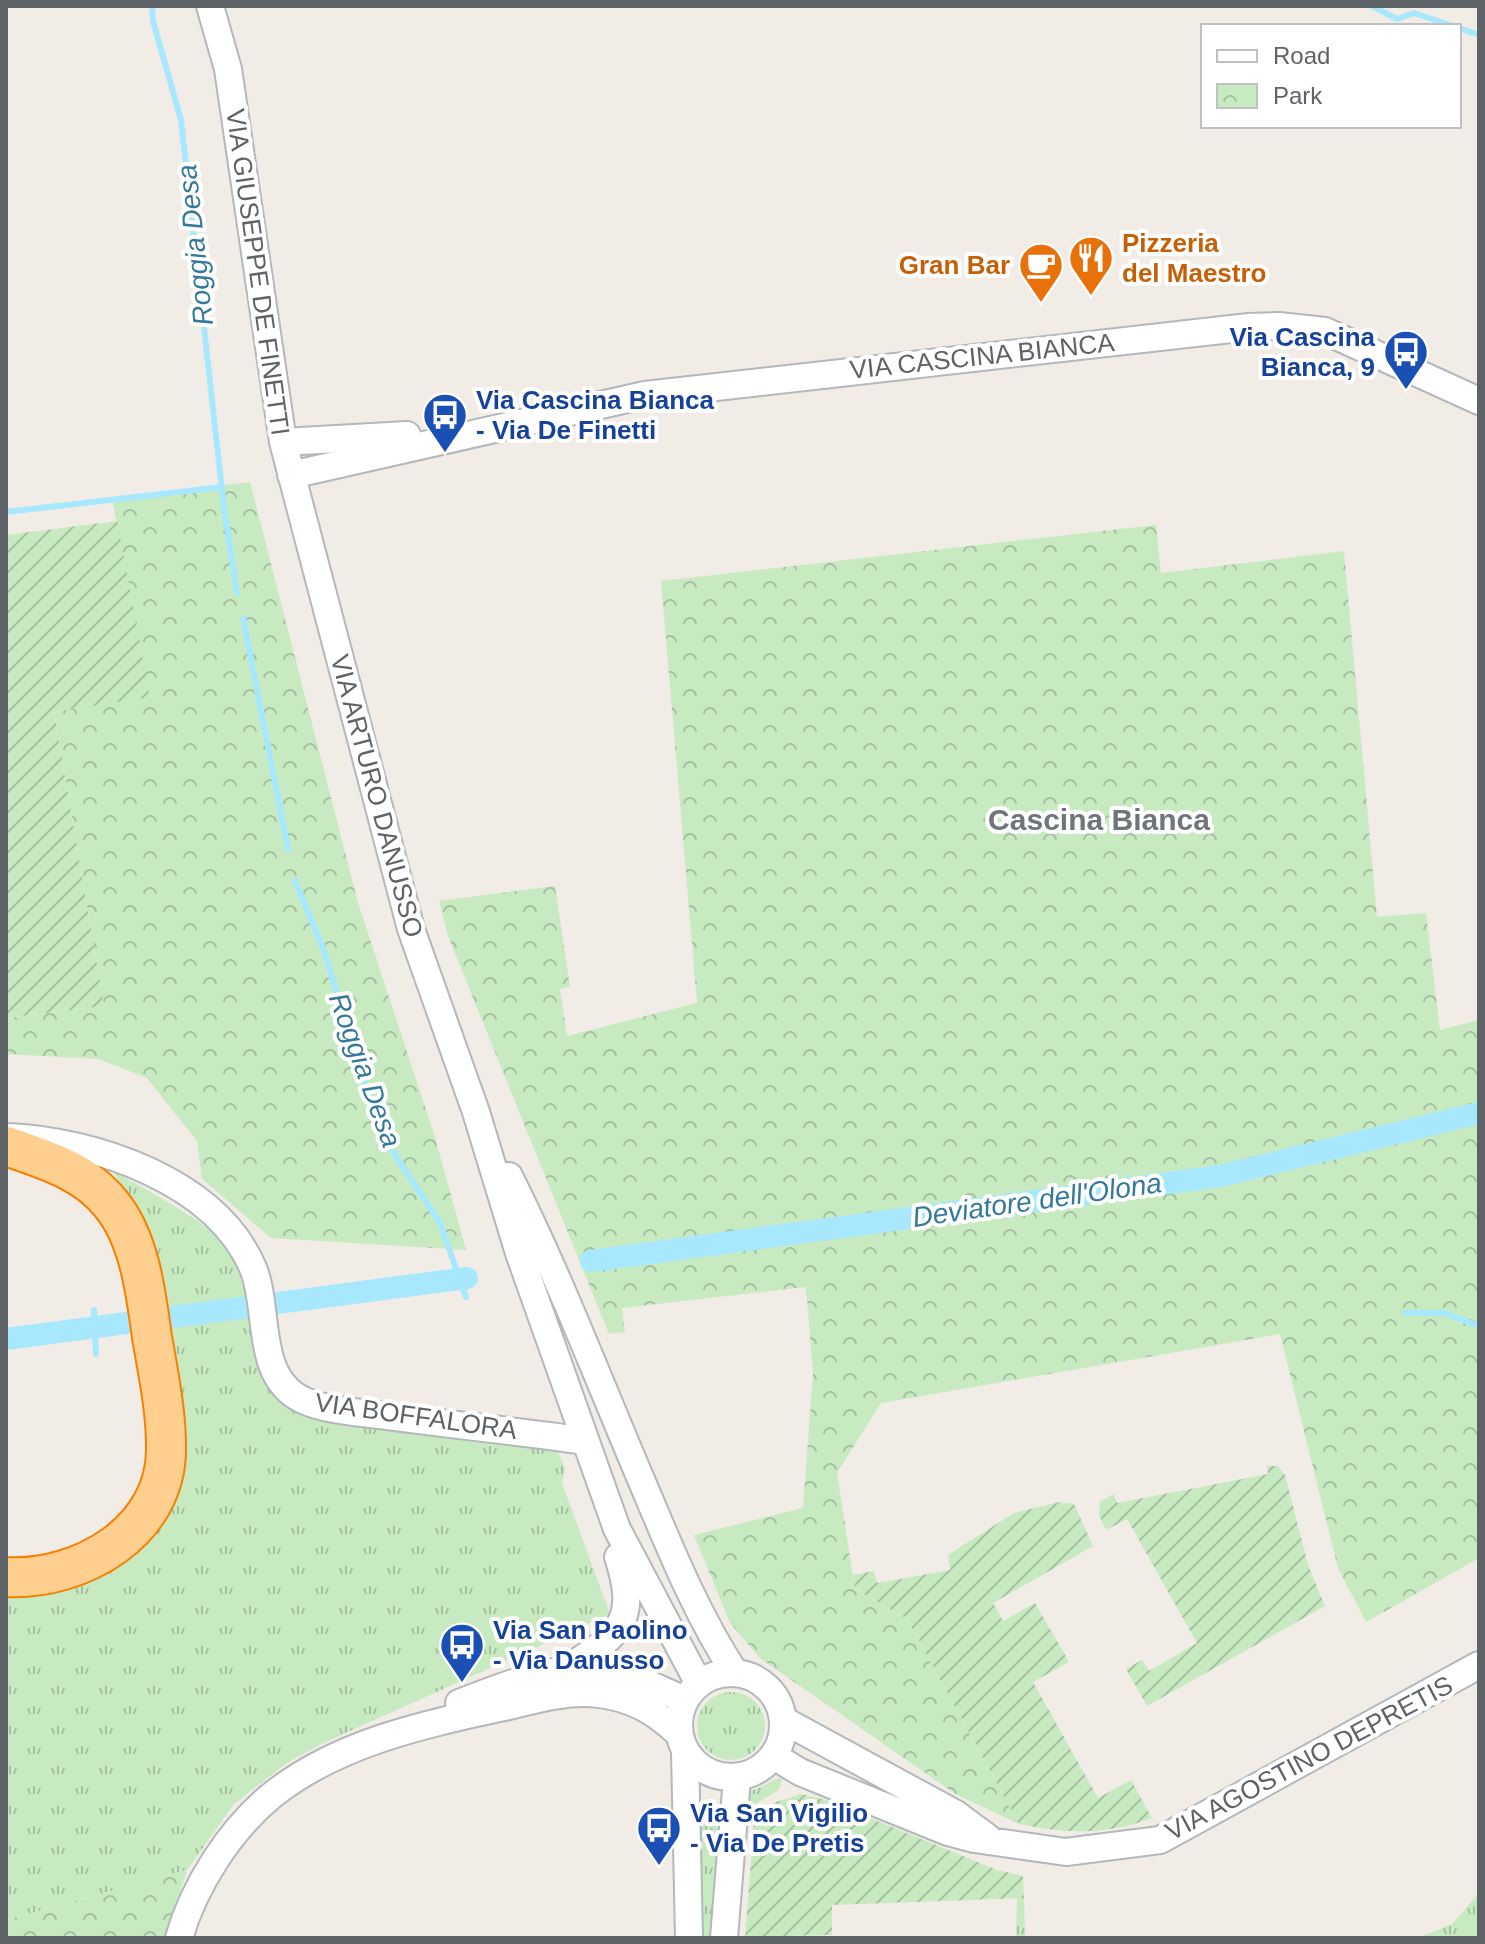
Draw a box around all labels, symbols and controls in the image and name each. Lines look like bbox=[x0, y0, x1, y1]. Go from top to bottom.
legend bbox=[1201, 24, 1461, 128]
text: Road bbox=[1273, 42, 1330, 69]
text: Park bbox=[1273, 82, 1323, 109]
street label: VIA GIUSEPPE DE FINETTI bbox=[220, 107, 296, 437]
water label: Roggia Desa bbox=[171, 163, 219, 327]
place label: Pizzeria del Maestro bbox=[1122, 228, 1267, 288]
restaurant icon: Pizzeria del Maestro bbox=[1067, 234, 1115, 297]
cafe icon: Gran Bar bbox=[1017, 241, 1065, 304]
place label: Gran Bar bbox=[899, 250, 1010, 280]
place label: Via Cascina Bianca, 9 bbox=[1229, 322, 1376, 382]
street label: VIA CASCINA BIANCA bbox=[848, 327, 1116, 385]
bus stop icon: Via Cascina Bianca, 9 bbox=[1382, 328, 1430, 391]
place label: Via Cascina Bianca - Via De Finetti bbox=[476, 385, 715, 445]
bus stop icon: Via Cascina Bianca - Via De Finetti bbox=[421, 391, 469, 454]
street label: VIA ARTURO DANUSSO bbox=[325, 651, 429, 941]
district label: Cascina Bianca bbox=[988, 803, 1210, 836]
water label: Roggia Desa bbox=[323, 989, 407, 1151]
water label: Deviatore dell'Olona bbox=[910, 1167, 1164, 1233]
street label: VIA BOFFALORA bbox=[313, 1387, 520, 1445]
place label: Via San Paolino - Via Danusso bbox=[493, 1615, 688, 1675]
bus stop icon: Via San Paolino - Via Danusso bbox=[438, 1621, 486, 1684]
street label: VIA AGOSTINO DEPRETIS bbox=[1160, 1669, 1458, 1847]
place label: Via San Vigilio - Via De Pretis bbox=[690, 1798, 868, 1858]
bus stop icon: Via San Vigilio - Via De Pretis bbox=[635, 1804, 683, 1867]

